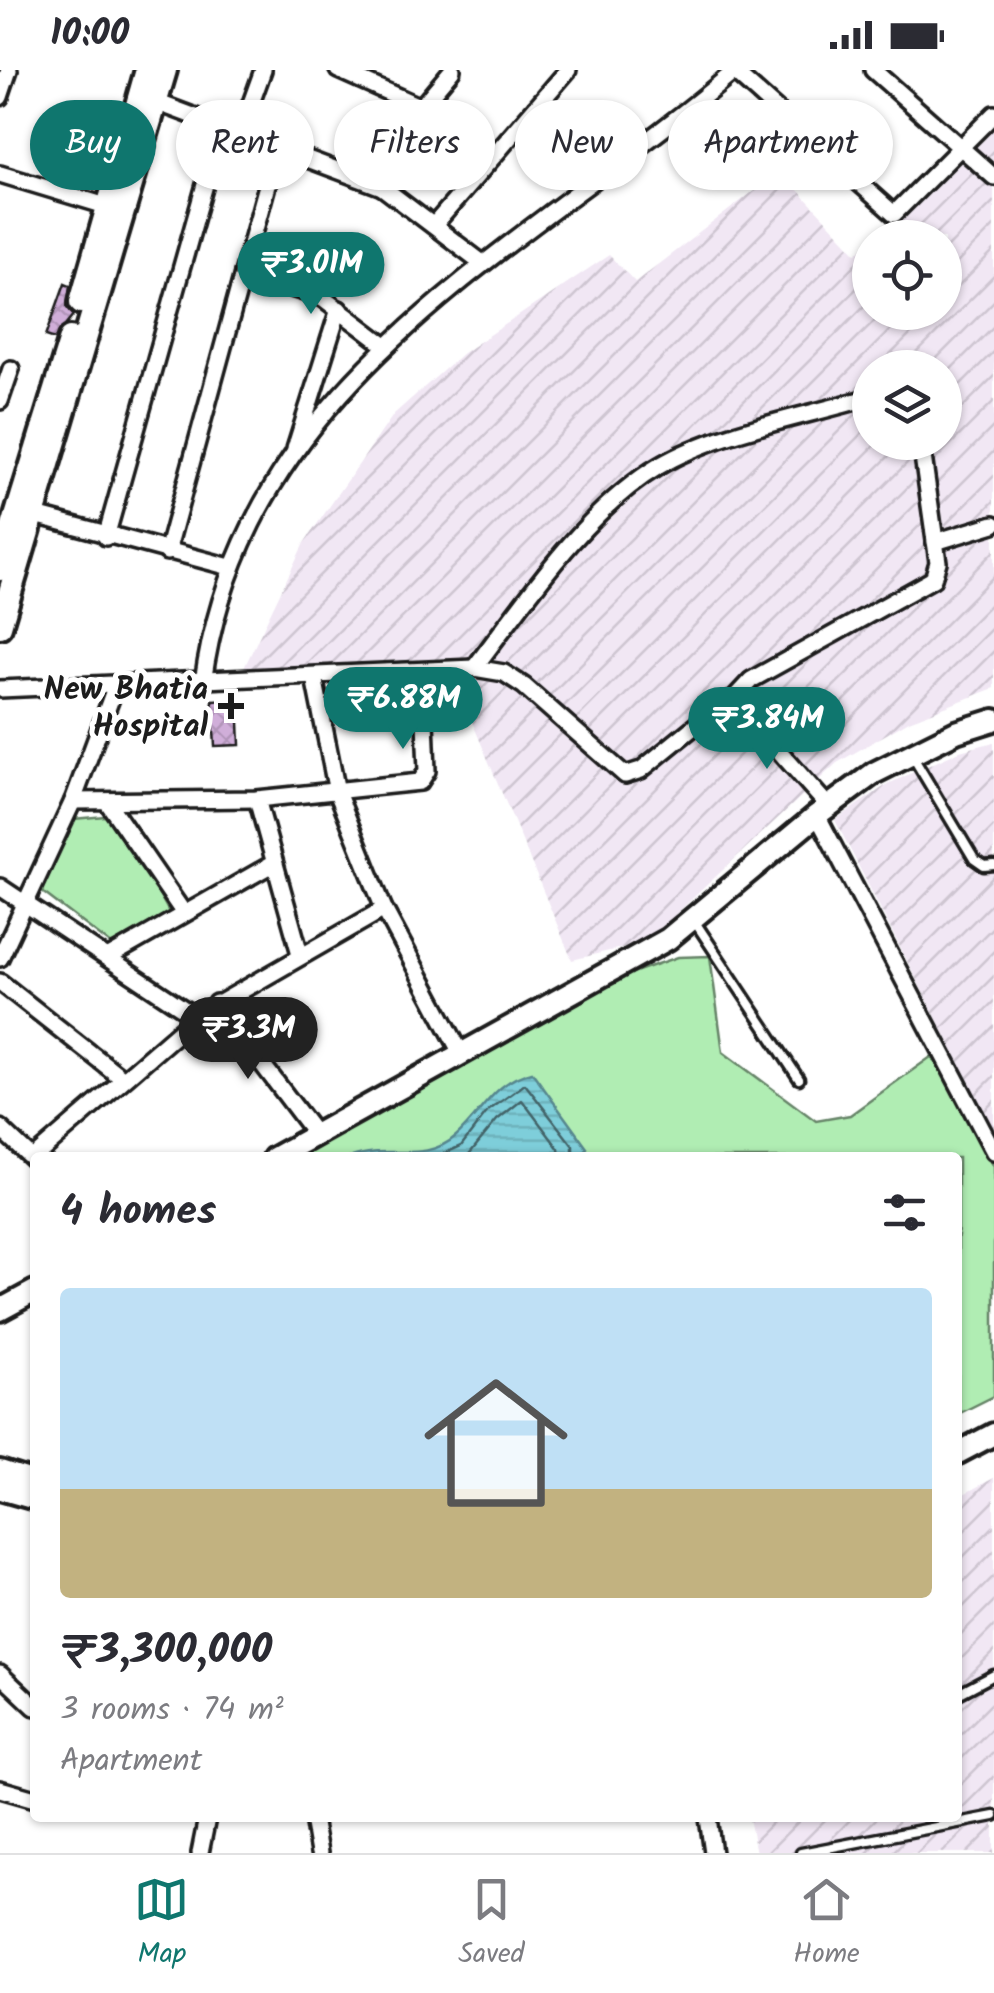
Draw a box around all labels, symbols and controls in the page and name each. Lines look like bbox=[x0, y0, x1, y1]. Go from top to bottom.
text: 10:00 bbox=[50, 5, 129, 65]
chip: Buy bbox=[30, 100, 156, 190]
chip: Rent bbox=[176, 100, 314, 190]
chip: Filters bbox=[334, 100, 495, 190]
chip: New bbox=[515, 100, 648, 190]
chip: Apartment bbox=[668, 100, 893, 190]
map controls bbox=[852, 220, 962, 460]
button: locate bbox=[852, 220, 962, 330]
pin: ₹3.01M bbox=[230, 232, 392, 317]
text: ₹3.01M bbox=[259, 239, 363, 290]
button: layers bbox=[852, 350, 962, 460]
place label: New Bhatia Hospital bbox=[44, 665, 208, 753]
pin: ₹6.88M bbox=[322, 667, 484, 752]
text: ₹6.88M bbox=[346, 674, 460, 725]
pin: ₹3.84M bbox=[686, 687, 848, 772]
marker: New Bhatia Hospital bbox=[218, 693, 244, 719]
text: ₹3.84M bbox=[710, 694, 824, 745]
pin: ₹3.3M bbox=[178, 997, 318, 1082]
text: ₹3.3M bbox=[201, 1004, 295, 1055]
text: 4 homes bbox=[60, 1179, 216, 1246]
icon: filters bbox=[877, 1185, 932, 1240]
icon: home bbox=[406, 1353, 586, 1533]
text: ₹3,300,000 bbox=[60, 1618, 272, 1685]
text: 3 rooms · 74 m² bbox=[60, 1685, 284, 1736]
text: Apartment bbox=[60, 1736, 202, 1787]
tab: Map bbox=[134, 1872, 189, 1977]
tab: Saved bbox=[458, 1872, 525, 1977]
tab: Home bbox=[793, 1872, 860, 1977]

